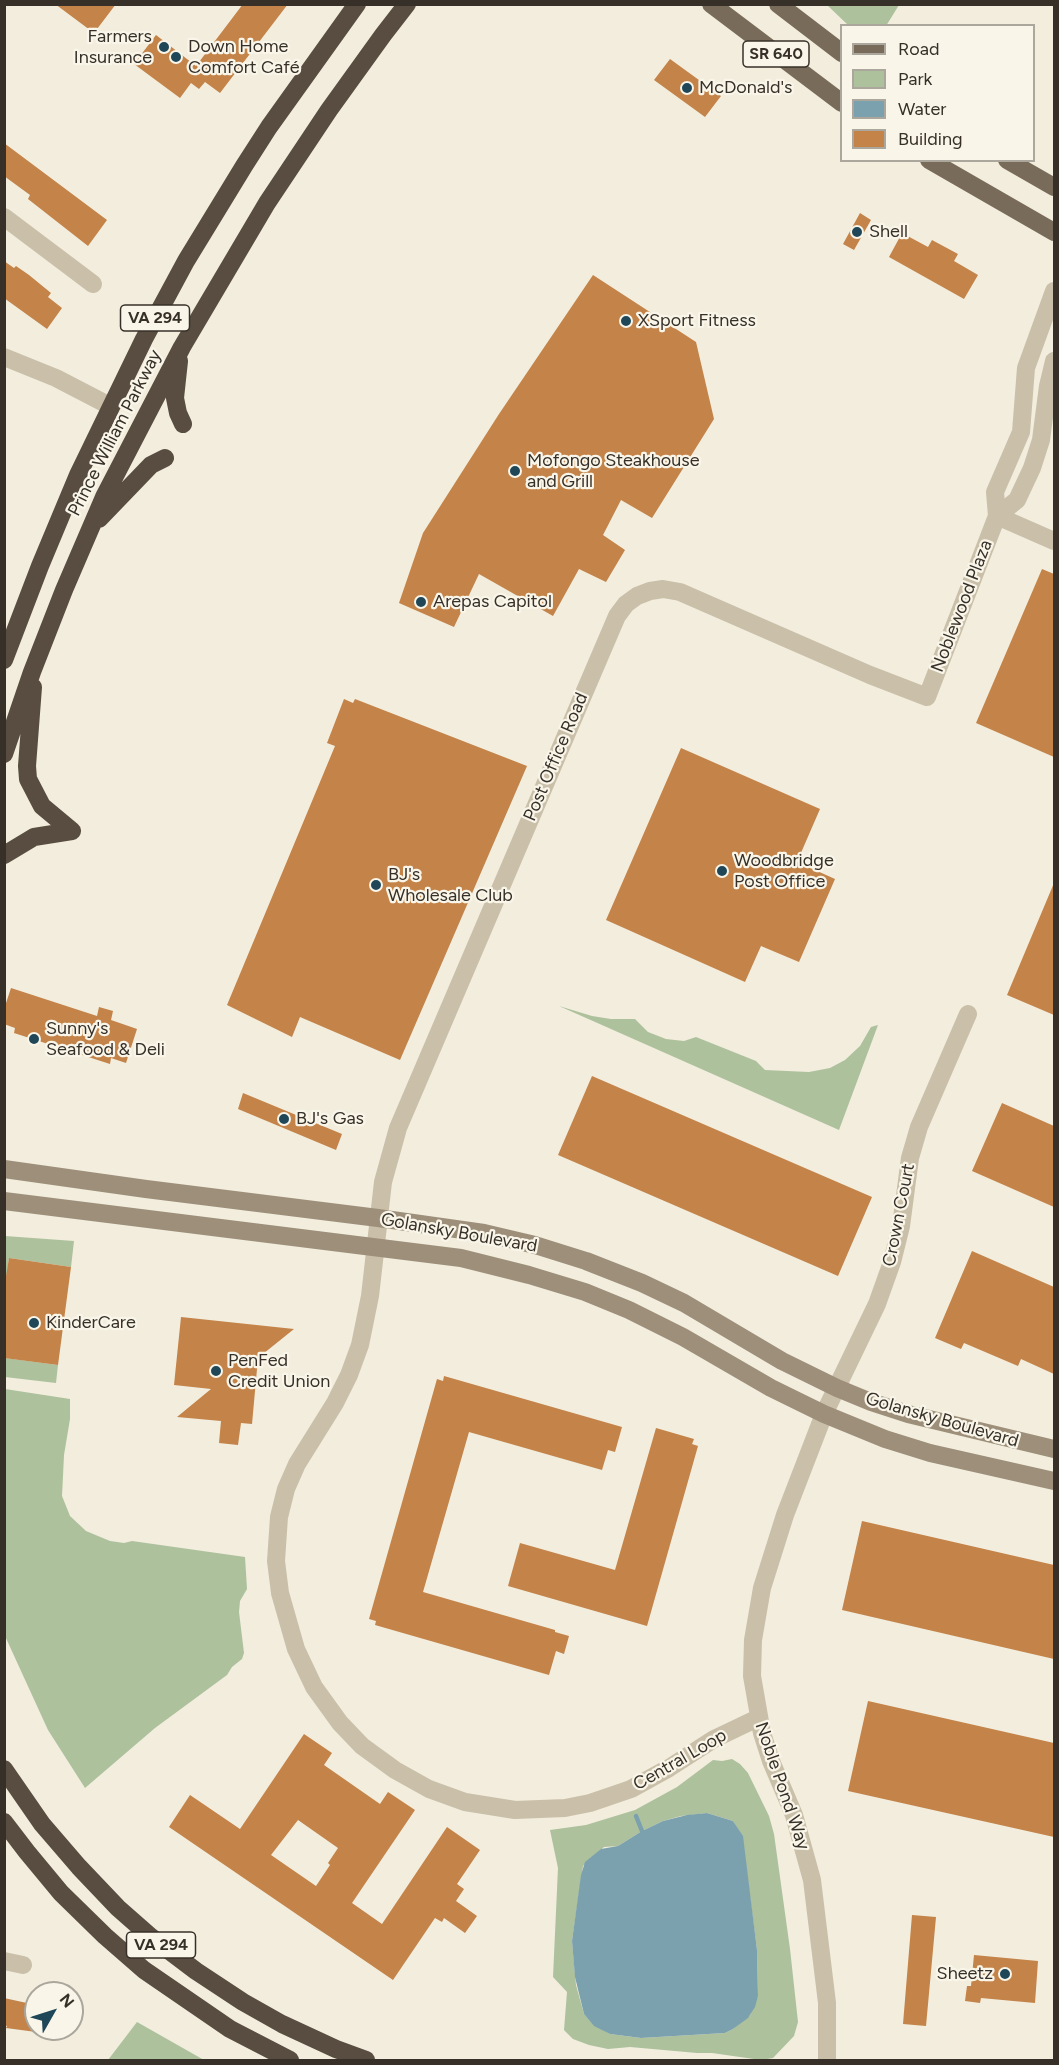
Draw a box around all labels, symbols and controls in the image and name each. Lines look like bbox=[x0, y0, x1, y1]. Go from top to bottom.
legend bbox=[840, 24, 1035, 162]
place label: Farmers Insurance bbox=[74, 26, 152, 68]
place label: Down Home Comfort Café bbox=[188, 36, 300, 78]
text: Road bbox=[898, 38, 939, 60]
marker: Farmers Insurance bbox=[157, 40, 171, 54]
road number: SR 640 bbox=[743, 41, 809, 67]
marker: Down Home Comfort Café bbox=[169, 50, 183, 64]
text: Park bbox=[898, 68, 932, 90]
place label: McDonald's bbox=[699, 77, 793, 99]
marker: McDonald's bbox=[680, 81, 694, 95]
text: Water bbox=[898, 98, 946, 120]
text: Building bbox=[898, 128, 963, 150]
place label: Shell bbox=[869, 221, 908, 243]
marker: Shell bbox=[850, 225, 864, 239]
road number: VA 294 bbox=[120, 305, 190, 331]
place label: XSport Fitness bbox=[638, 310, 756, 332]
marker: XSport Fitness bbox=[619, 314, 633, 328]
street label: Prince William Parkway bbox=[64, 346, 166, 520]
place label: Mofongo Steakhouse and Grill bbox=[527, 450, 699, 492]
marker: Mofongo Steakhouse and Grill bbox=[508, 464, 522, 478]
street label: Noblewood Plaza bbox=[927, 537, 997, 675]
place label: Arepas Capitol bbox=[433, 591, 552, 613]
marker: Arepas Capitol bbox=[414, 595, 428, 609]
street label: Post Office Road bbox=[519, 690, 593, 824]
place label: Woodbridge Post Office bbox=[734, 850, 834, 892]
place label: BJ's Wholesale Club bbox=[388, 864, 513, 906]
marker: Woodbridge Post Office bbox=[715, 864, 729, 878]
marker: BJ's Wholesale Club bbox=[369, 878, 383, 892]
place label: Sunny's Seafood & Deli bbox=[46, 1018, 165, 1060]
marker: Sunny's Seafood & Deli bbox=[27, 1032, 41, 1046]
place label: BJ's Gas bbox=[296, 1108, 364, 1130]
marker: BJ's Gas bbox=[277, 1112, 291, 1126]
street label: Crown Court bbox=[878, 1162, 920, 1268]
street label: Golansky Boulevard bbox=[379, 1209, 539, 1257]
place label: KinderCare bbox=[46, 1312, 136, 1334]
marker: KinderCare bbox=[27, 1316, 41, 1330]
place label: PenFed Credit Union bbox=[228, 1350, 330, 1392]
marker: PenFed Credit Union bbox=[209, 1364, 223, 1378]
street label: Golansky Boulevard bbox=[863, 1388, 1021, 1452]
street label: Noble Pond Way bbox=[750, 1719, 814, 1853]
street label: Central Loop bbox=[629, 1725, 731, 1795]
road number: VA 294 bbox=[126, 1932, 195, 1958]
place label: Sheetz bbox=[937, 1963, 993, 1985]
marker: Sheetz bbox=[998, 1967, 1012, 1981]
north arrow bbox=[24, 1981, 84, 2041]
text: N bbox=[56, 1990, 78, 2011]

